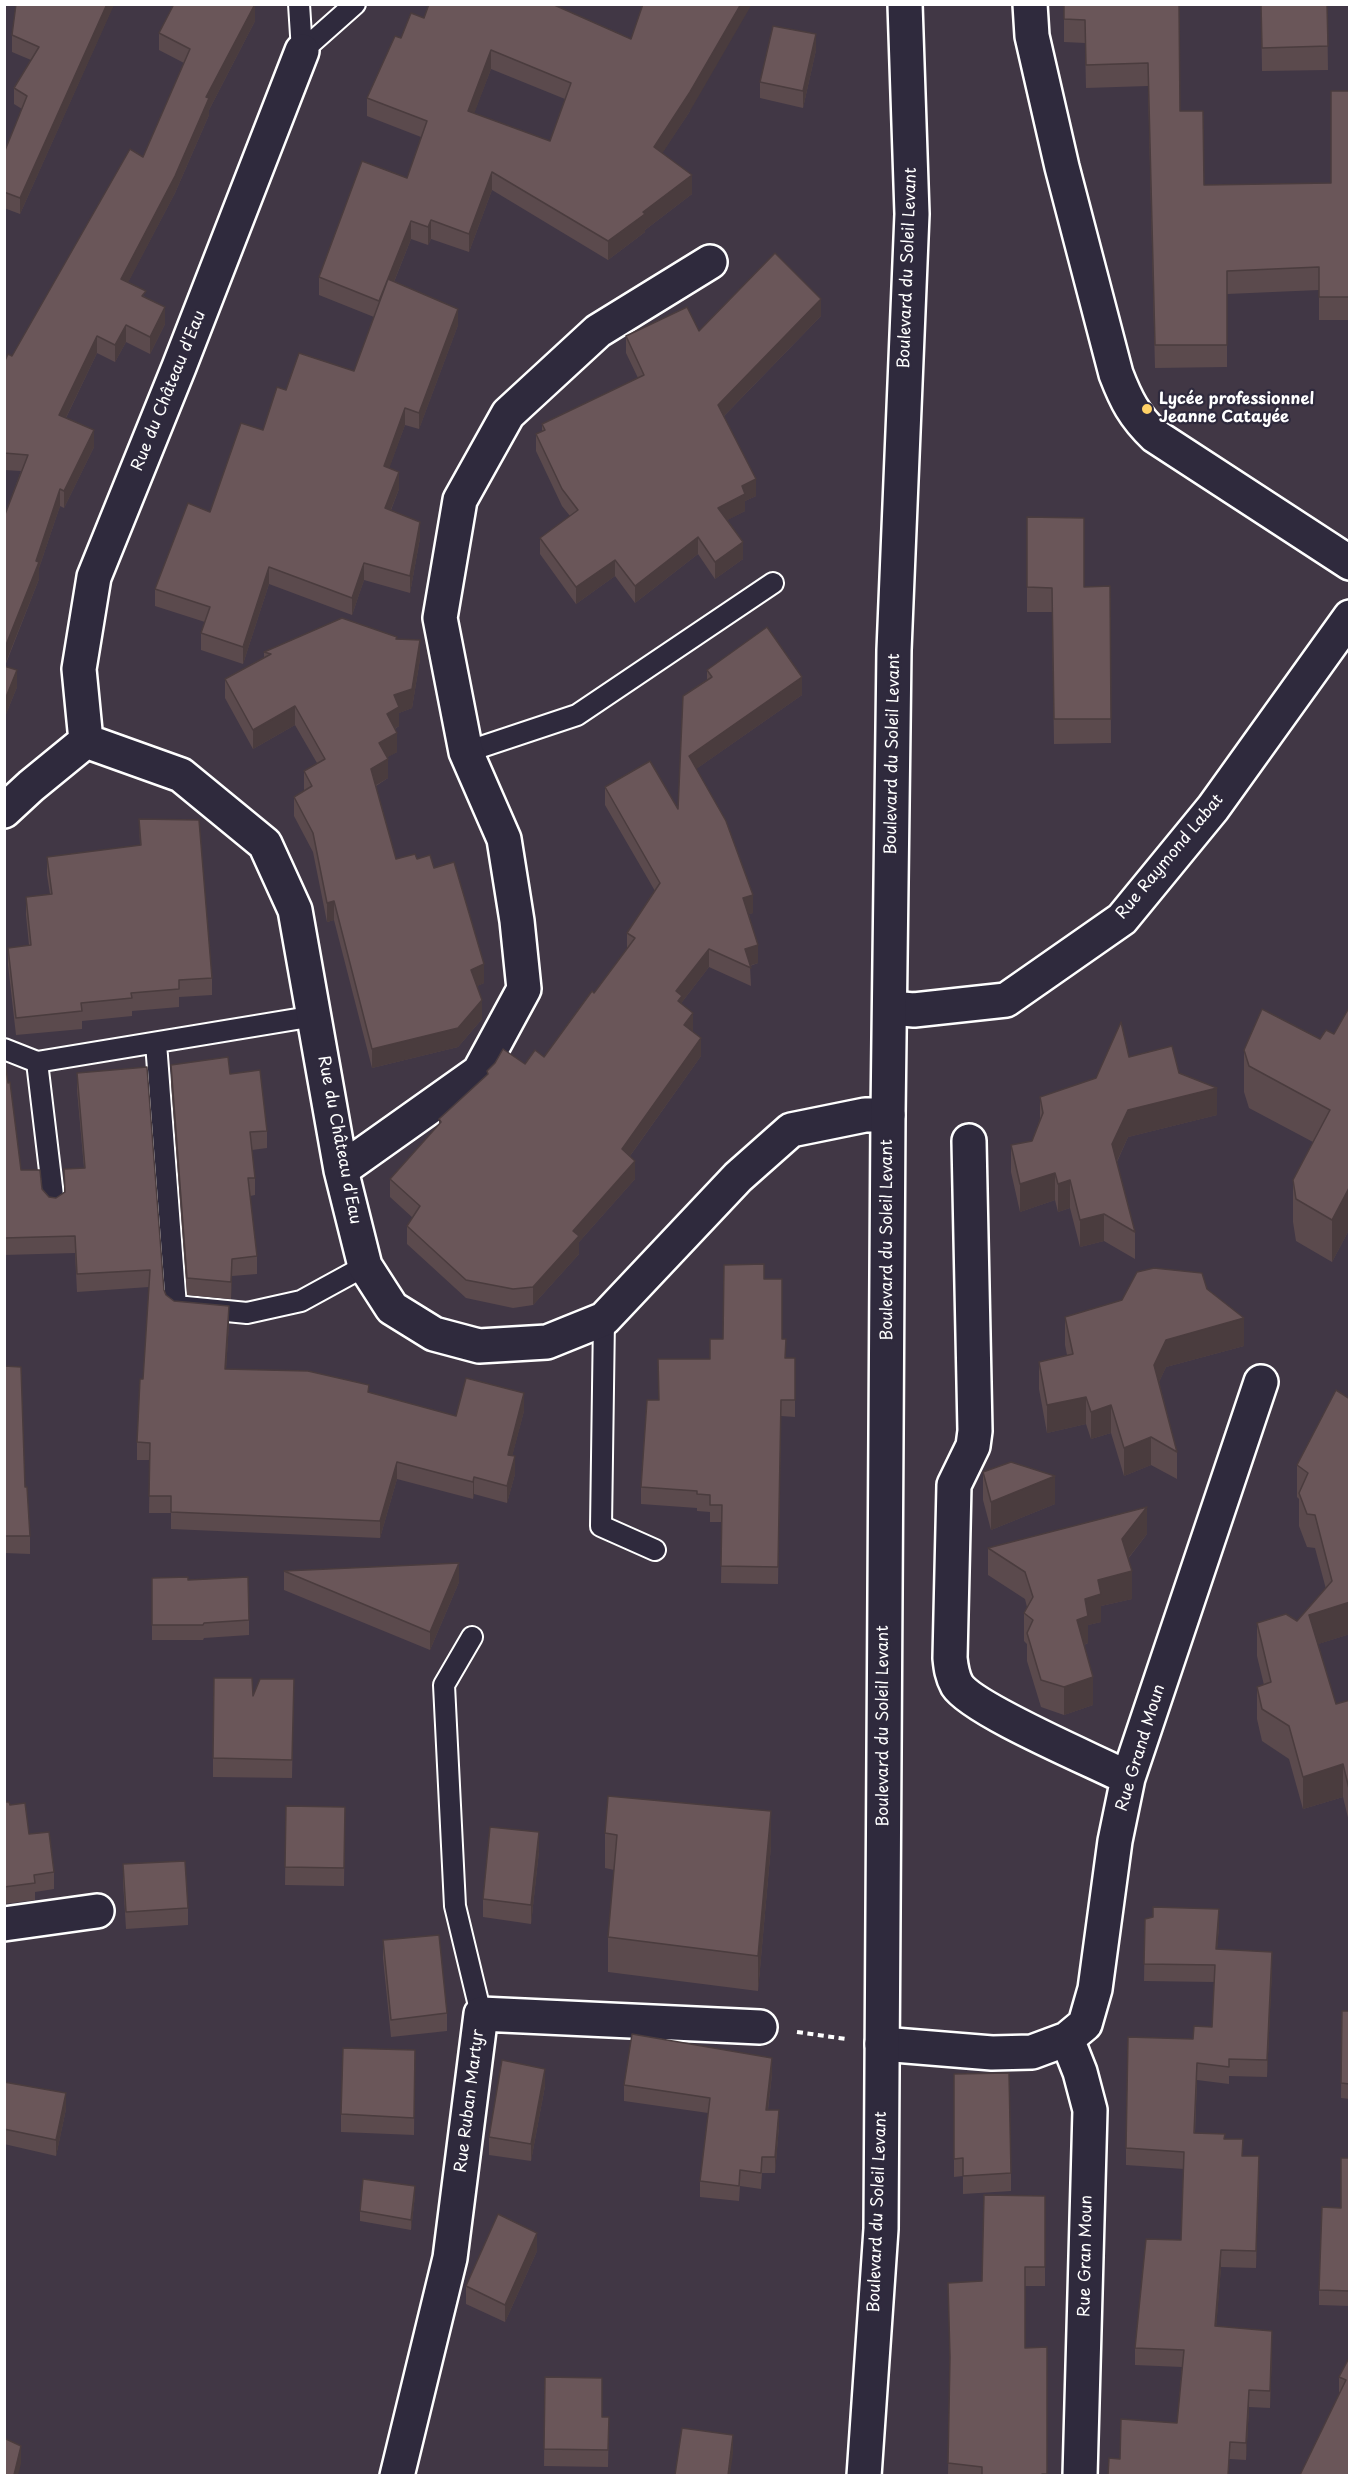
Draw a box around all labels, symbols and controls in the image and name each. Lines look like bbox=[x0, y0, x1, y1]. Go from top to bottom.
street label: Boulevard du Soleil Levant bbox=[895, 167, 921, 369]
street label: Rue du Château d'Eau bbox=[128, 308, 210, 474]
place label: Lycée professionnel Jeanne Catayée bbox=[1159, 390, 1314, 428]
marker: Lycée professionnel Jeanne Catayée bbox=[1140, 402, 1154, 416]
street label: Boulevard du Soleil Levant bbox=[882, 653, 904, 855]
street label: Rue Raymond Labat bbox=[1112, 791, 1228, 923]
street label: Rue du Château d'Eau bbox=[313, 1054, 365, 1226]
street label: Boulevard du Soleil Levant bbox=[878, 1139, 898, 1341]
street label: Boulevard du Soleil Levant bbox=[874, 1625, 894, 1827]
street label: Rue Grand Moun bbox=[1113, 1682, 1169, 1814]
street label: Rue Ruban Martyr bbox=[452, 2028, 488, 2174]
street label: Boulevard du Soleil Levant bbox=[865, 2111, 891, 2313]
street label: Rue Gran Moun bbox=[1075, 2195, 1097, 2317]

